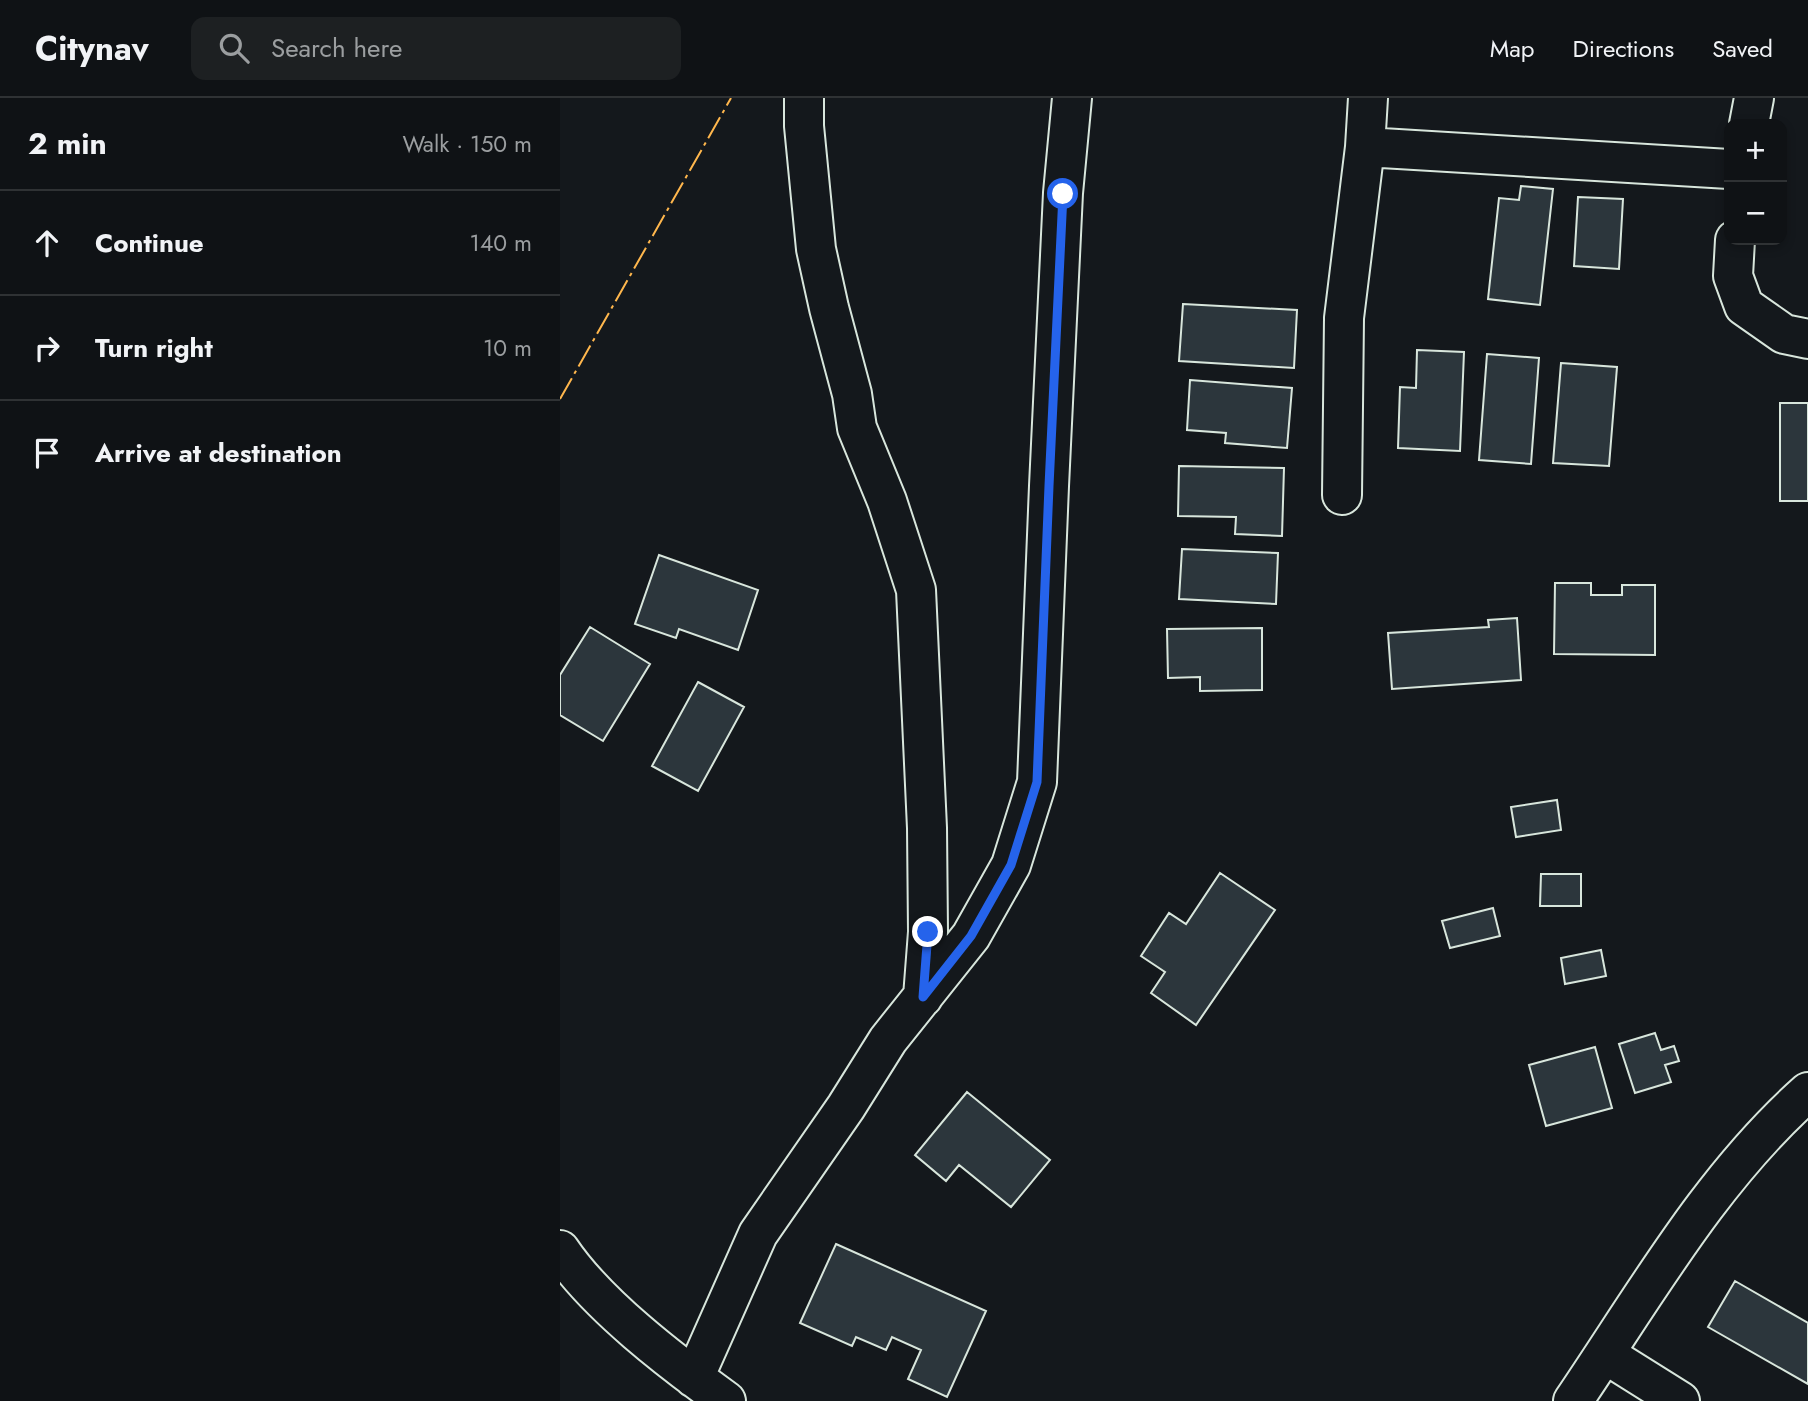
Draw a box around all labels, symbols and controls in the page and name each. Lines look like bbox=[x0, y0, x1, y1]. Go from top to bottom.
search box bbox=[191, 17, 681, 80]
text: Citynav bbox=[35, 25, 149, 72]
icon: search bbox=[215, 29, 253, 67]
text: Search here bbox=[271, 29, 402, 67]
text: Map bbox=[1490, 31, 1535, 66]
text: Directions bbox=[1573, 31, 1674, 66]
text: Saved bbox=[1712, 31, 1773, 66]
map controls bbox=[1724, 119, 1787, 245]
button: + bbox=[1724, 119, 1787, 182]
text: 2 min bbox=[28, 122, 107, 165]
text: Walk · 150 m bbox=[402, 127, 532, 161]
route start bbox=[1047, 178, 1078, 209]
button: − bbox=[1724, 182, 1787, 245]
icon: ahead bbox=[28, 224, 66, 262]
text: Continue bbox=[95, 224, 204, 262]
text: 140 m bbox=[470, 226, 532, 260]
icon: right bbox=[28, 329, 66, 367]
text: Turn right bbox=[95, 329, 213, 367]
text: 10 m bbox=[483, 331, 532, 365]
icon: arrive bbox=[28, 434, 66, 472]
text: Arrive at destination bbox=[95, 434, 342, 472]
route end bbox=[912, 916, 943, 947]

